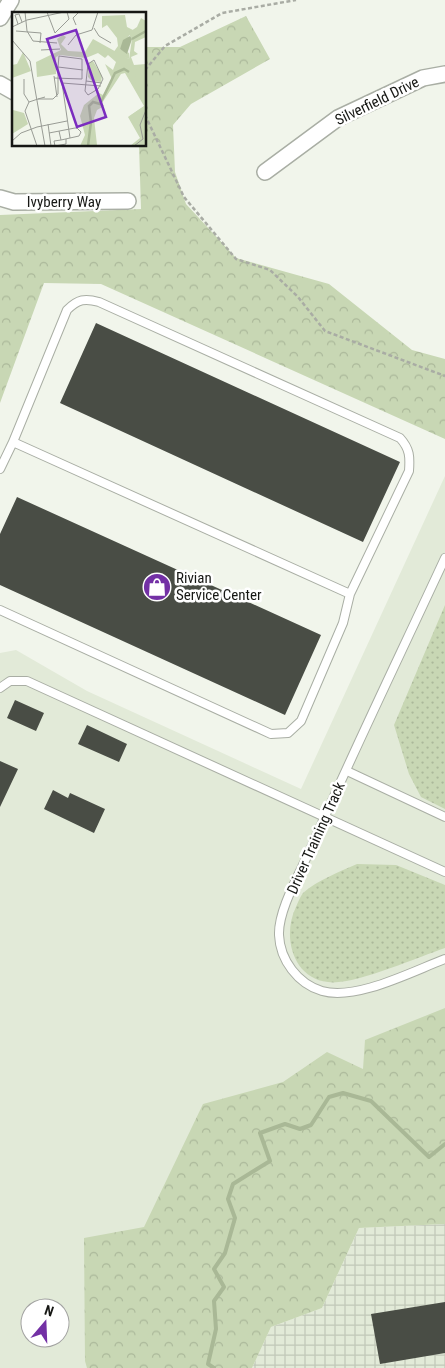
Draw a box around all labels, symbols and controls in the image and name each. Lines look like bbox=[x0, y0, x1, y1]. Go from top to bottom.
inset map bbox=[12, 12, 146, 146]
street label: Silverfield Drive bbox=[332, 73, 422, 129]
street label: Ivyberry Way bbox=[27, 193, 101, 211]
place label: Rivian Service Center bbox=[176, 569, 262, 604]
shop icon: Rivian Service Center bbox=[142, 572, 172, 602]
street label: Driver Training Track bbox=[283, 779, 349, 897]
north arrow bbox=[20, 1298, 70, 1348]
text: N bbox=[43, 1302, 56, 1320]

